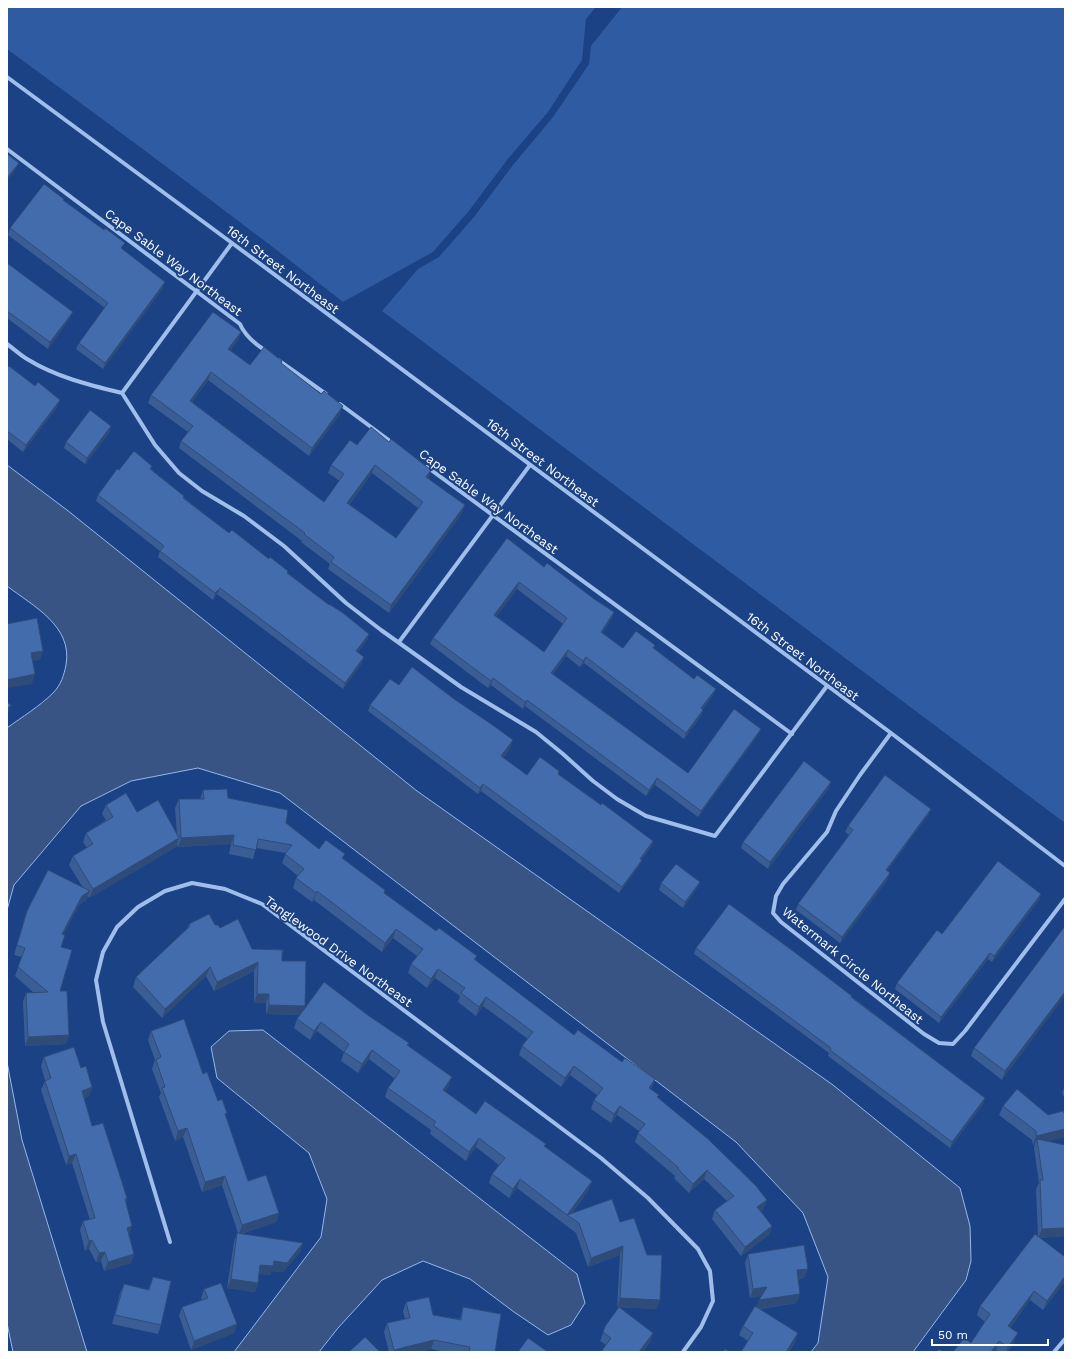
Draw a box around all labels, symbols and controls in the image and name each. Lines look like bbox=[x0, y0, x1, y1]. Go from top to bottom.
street label: Cape Sable Way Northeast bbox=[102, 206, 246, 319]
street label: 16th Street Northeast bbox=[223, 222, 342, 317]
street label: 16th Street Northeast bbox=[483, 415, 602, 510]
street label: Cape Sable Way Northeast bbox=[416, 446, 562, 557]
street label: 16th Street Northeast bbox=[743, 609, 862, 704]
street label: Tanglewood Drive Northeast bbox=[262, 893, 416, 1010]
street label: Watermark Circle Northeast bbox=[779, 904, 927, 1027]
scale bar bbox=[932, 1321, 1048, 1347]
text: 50 m bbox=[938, 1328, 968, 1342]

